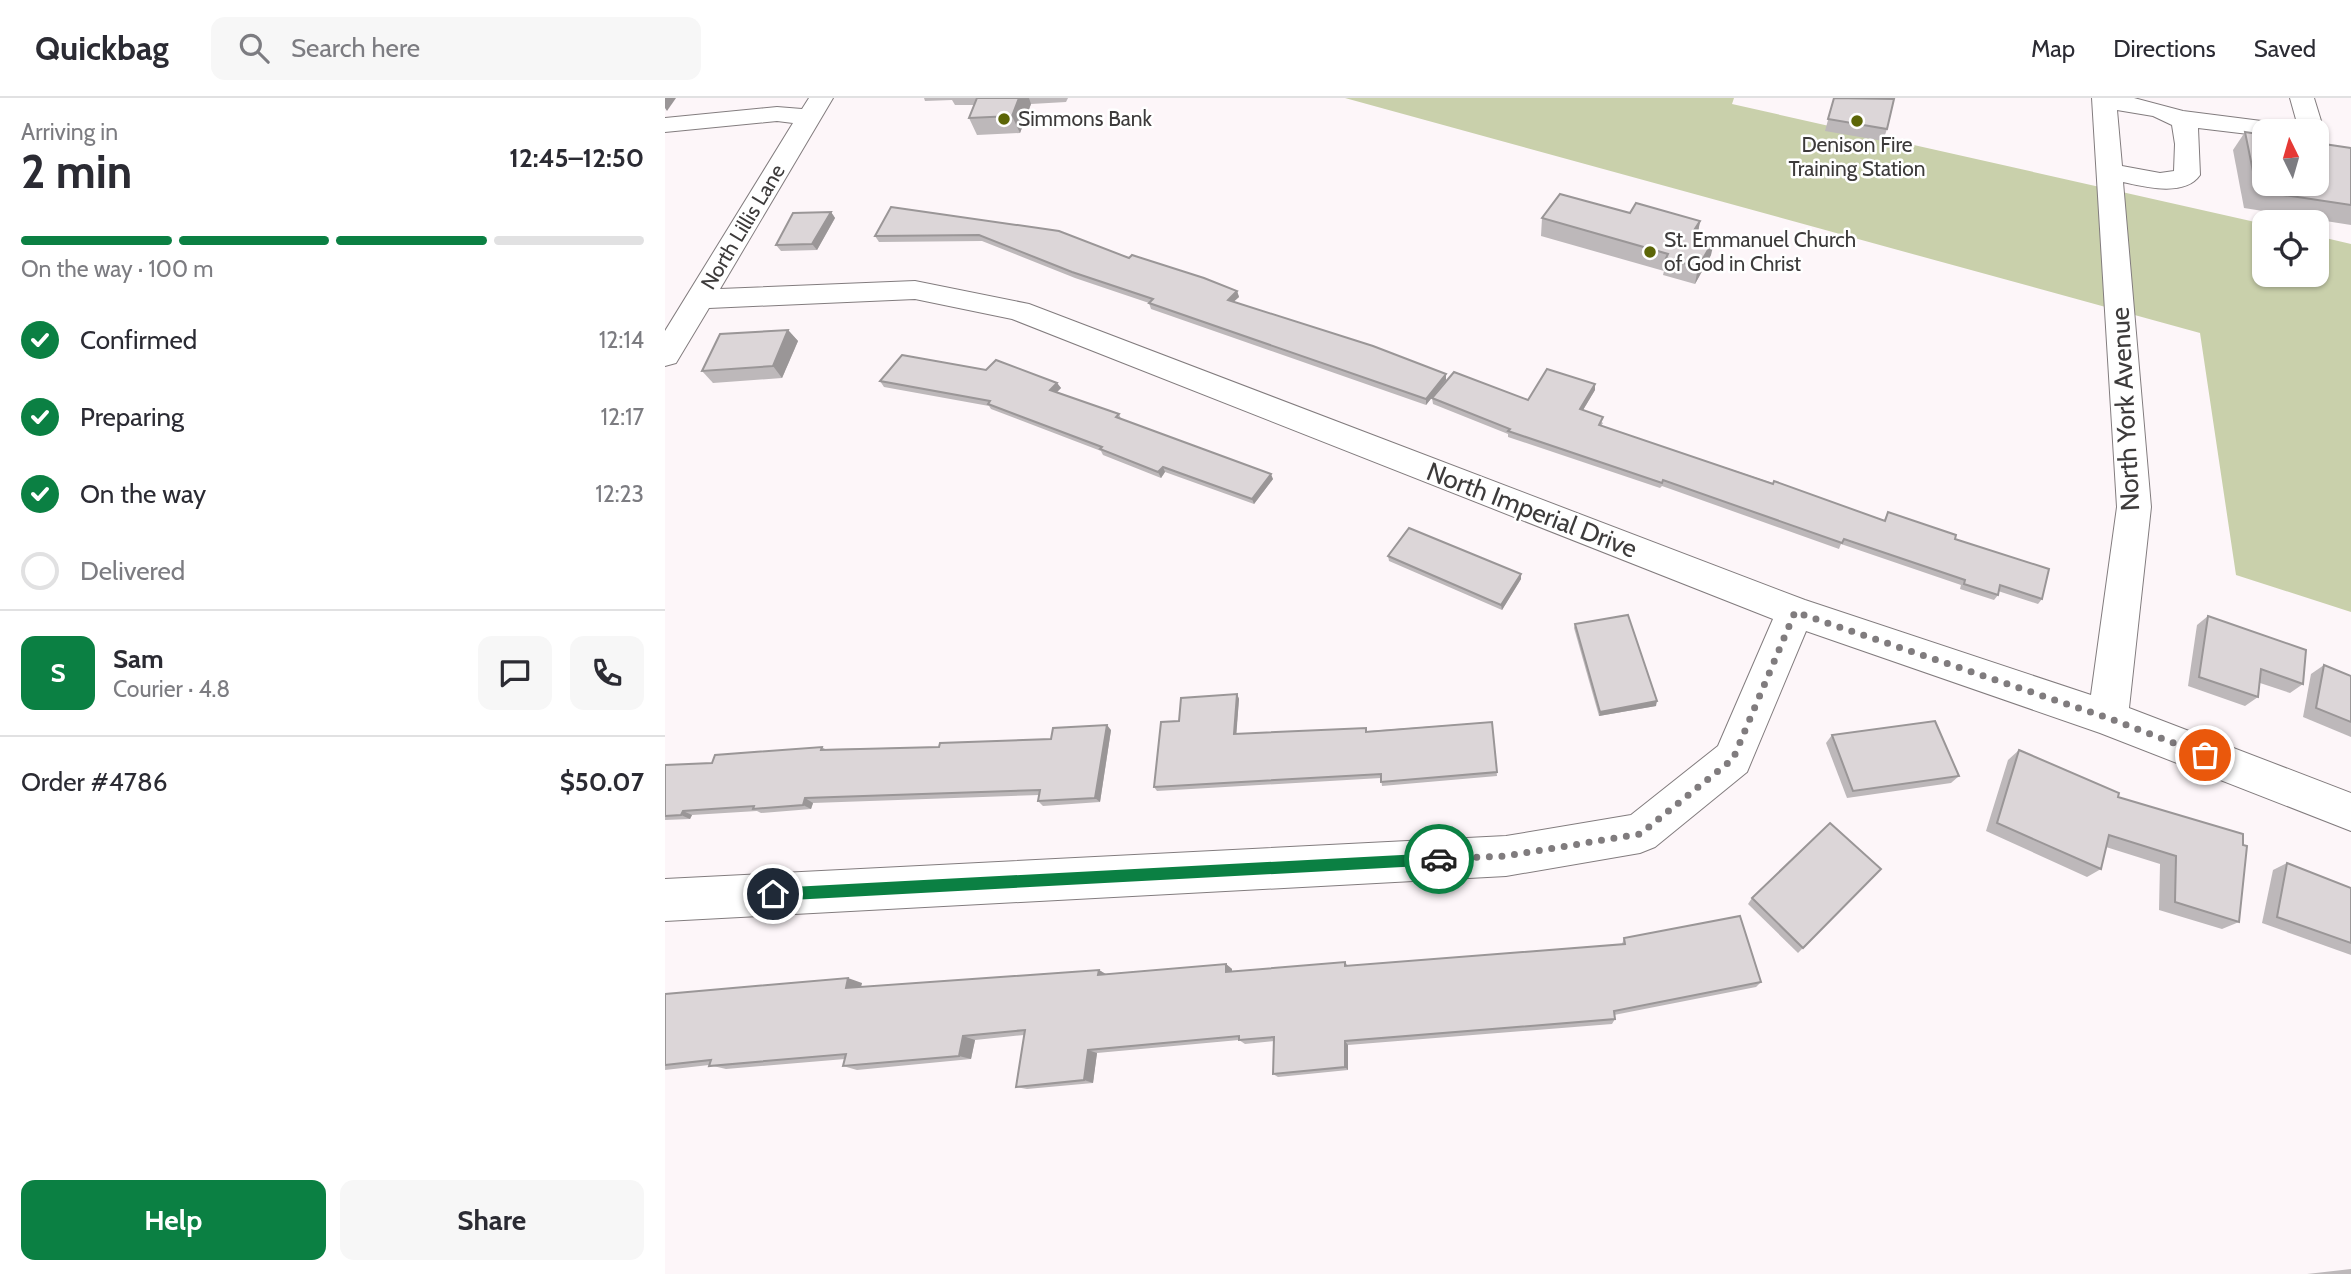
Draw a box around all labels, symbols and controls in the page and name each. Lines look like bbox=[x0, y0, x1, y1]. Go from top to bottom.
search box bbox=[211, 17, 701, 80]
text: Quickbag bbox=[35, 28, 169, 68]
icon: search bbox=[235, 29, 273, 67]
text: Search here bbox=[291, 32, 420, 64]
text: Map bbox=[2031, 34, 2075, 63]
text: Directions bbox=[2113, 34, 2216, 63]
text: Saved bbox=[2254, 34, 2316, 63]
place label: Simmons Bank bbox=[1018, 106, 1152, 131]
marker: Simmons Bank bbox=[996, 111, 1012, 127]
marker: Denison Fire Training Station bbox=[1849, 113, 1865, 129]
text: Arriving in bbox=[21, 118, 118, 146]
north arrow bbox=[2252, 119, 2329, 196]
map controls bbox=[2252, 119, 2329, 287]
place label: Denison Fire Training Station bbox=[1788, 132, 1926, 181]
text: 12:45–12:50 bbox=[509, 142, 644, 174]
text: 2 min bbox=[21, 144, 132, 200]
street label: North Lillis Lane bbox=[695, 159, 790, 294]
button: locate bbox=[2252, 210, 2329, 287]
place label: St. Emmanuel Church of God in Christ bbox=[1664, 227, 1856, 276]
marker: St. Emmanuel Church of God in Christ bbox=[1642, 244, 1658, 260]
text: On the way · 100 m bbox=[21, 255, 213, 283]
street label: North York Avenue bbox=[2104, 306, 2146, 512]
icon: check bbox=[21, 321, 59, 359]
text: Confirmed bbox=[80, 324, 197, 356]
text: 12:14 bbox=[599, 326, 644, 354]
icon: check bbox=[21, 398, 59, 436]
text: Preparing bbox=[80, 401, 184, 433]
text: 12:17 bbox=[601, 403, 644, 431]
street label: North Imperial Drive bbox=[1422, 455, 1642, 565]
icon: check bbox=[21, 475, 59, 513]
text: On the way bbox=[80, 478, 206, 510]
text: 12:23 bbox=[595, 480, 644, 508]
text: Delivered bbox=[80, 555, 185, 587]
button: chat bbox=[478, 636, 552, 710]
button: phone bbox=[570, 636, 644, 710]
text: Sam bbox=[113, 643, 164, 675]
text: S bbox=[50, 657, 66, 689]
text: Courier · 4.8 bbox=[113, 675, 230, 703]
pin bbox=[2175, 725, 2235, 785]
icon: bag bbox=[2186, 736, 2224, 774]
text: Order #4786 bbox=[21, 766, 167, 798]
text: $50.07 bbox=[560, 766, 644, 798]
courier bbox=[1404, 824, 1474, 894]
icon: car bbox=[1420, 840, 1458, 878]
pin bbox=[743, 864, 803, 924]
icon: home bbox=[754, 875, 792, 913]
button: Help bbox=[21, 1180, 326, 1260]
button: Share bbox=[340, 1180, 644, 1260]

